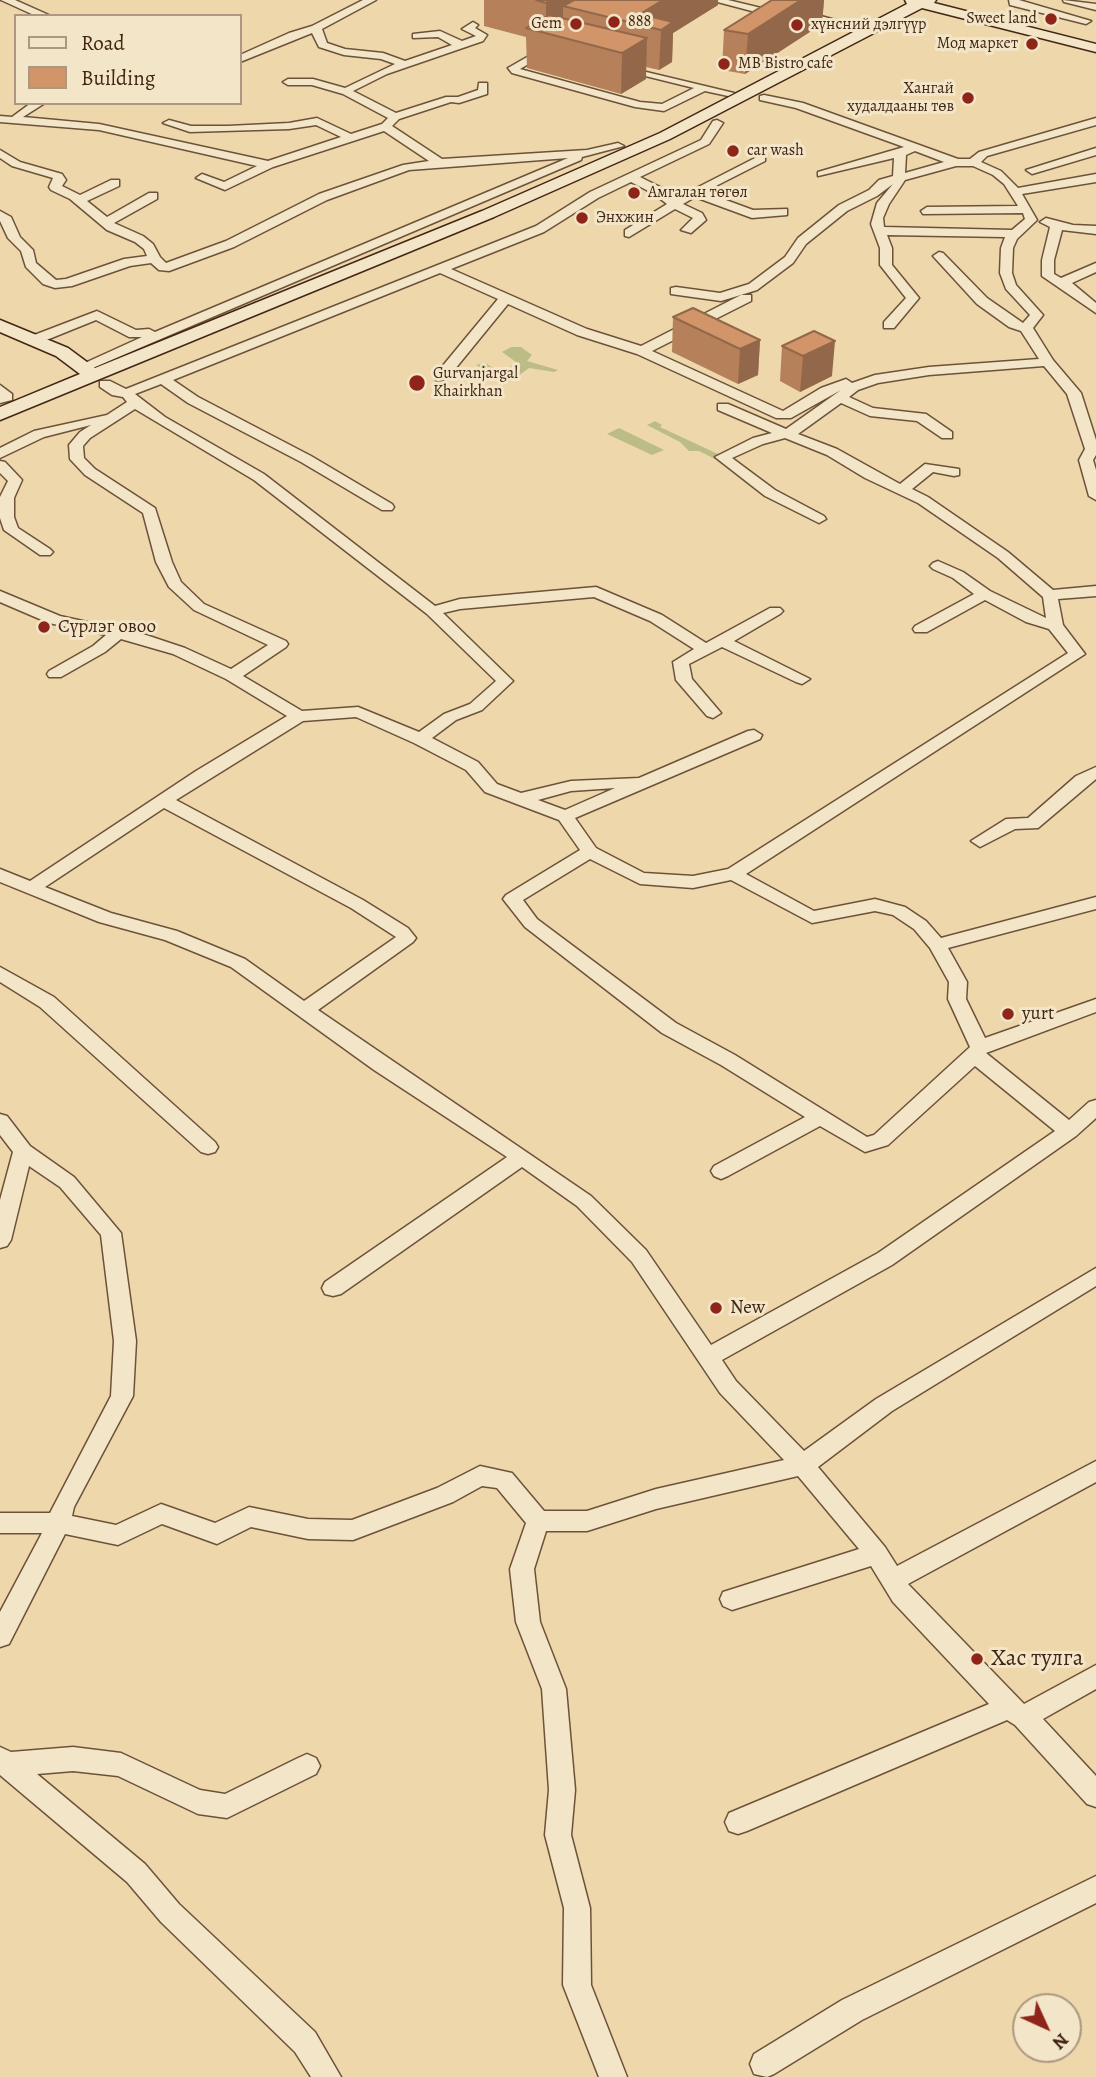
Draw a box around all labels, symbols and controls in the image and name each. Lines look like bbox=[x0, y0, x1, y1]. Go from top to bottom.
place label: Sweet land bbox=[966, 9, 1037, 29]
marker: Sweet land bbox=[1043, 11, 1059, 27]
place label: 888 bbox=[628, 12, 651, 32]
legend bbox=[14, 14, 242, 105]
place label: Gem bbox=[531, 14, 562, 34]
marker: 888 bbox=[606, 14, 622, 30]
place label: хүнсний дэлгүүр bbox=[811, 15, 926, 35]
marker: Gem bbox=[568, 16, 584, 32]
marker: хүнсний дэлгүүр bbox=[789, 17, 805, 33]
text: Road bbox=[81, 29, 125, 57]
place label: Мод маркет bbox=[937, 34, 1018, 54]
marker: Мод маркет bbox=[1024, 36, 1040, 52]
place label: MB Bistro cafe bbox=[738, 54, 833, 74]
marker: MB Bistro cafe bbox=[716, 56, 732, 72]
text: Building bbox=[81, 64, 155, 92]
place label: Хангай худалдааны төв bbox=[847, 79, 954, 117]
marker: Хангай худалдааны төв bbox=[960, 90, 976, 106]
place label: car wash bbox=[747, 141, 804, 161]
marker: car wash bbox=[725, 143, 741, 159]
place label: Амгалан төгөл bbox=[648, 183, 748, 203]
marker: Амгалан төгөл bbox=[626, 185, 642, 201]
place label: Энхжин bbox=[596, 208, 654, 228]
marker: Энхжин bbox=[574, 210, 590, 226]
place label: Gurvanjargal Khairkhan bbox=[433, 364, 518, 402]
marker: Gurvanjargal Khairkhan bbox=[407, 373, 427, 393]
place label: Сүрлэг овоо bbox=[58, 616, 156, 638]
marker: Сүрлэг овоо bbox=[36, 619, 52, 635]
place label: yurt bbox=[1022, 1003, 1054, 1025]
marker: yurt bbox=[1000, 1006, 1016, 1022]
place label: New bbox=[730, 1297, 765, 1319]
marker: New bbox=[708, 1300, 724, 1316]
place label: Хас тулга bbox=[991, 1645, 1083, 1673]
marker: Хас тулга bbox=[969, 1651, 985, 1667]
north arrow bbox=[1012, 1993, 1082, 2063]
text: N bbox=[1046, 2027, 1075, 2056]

